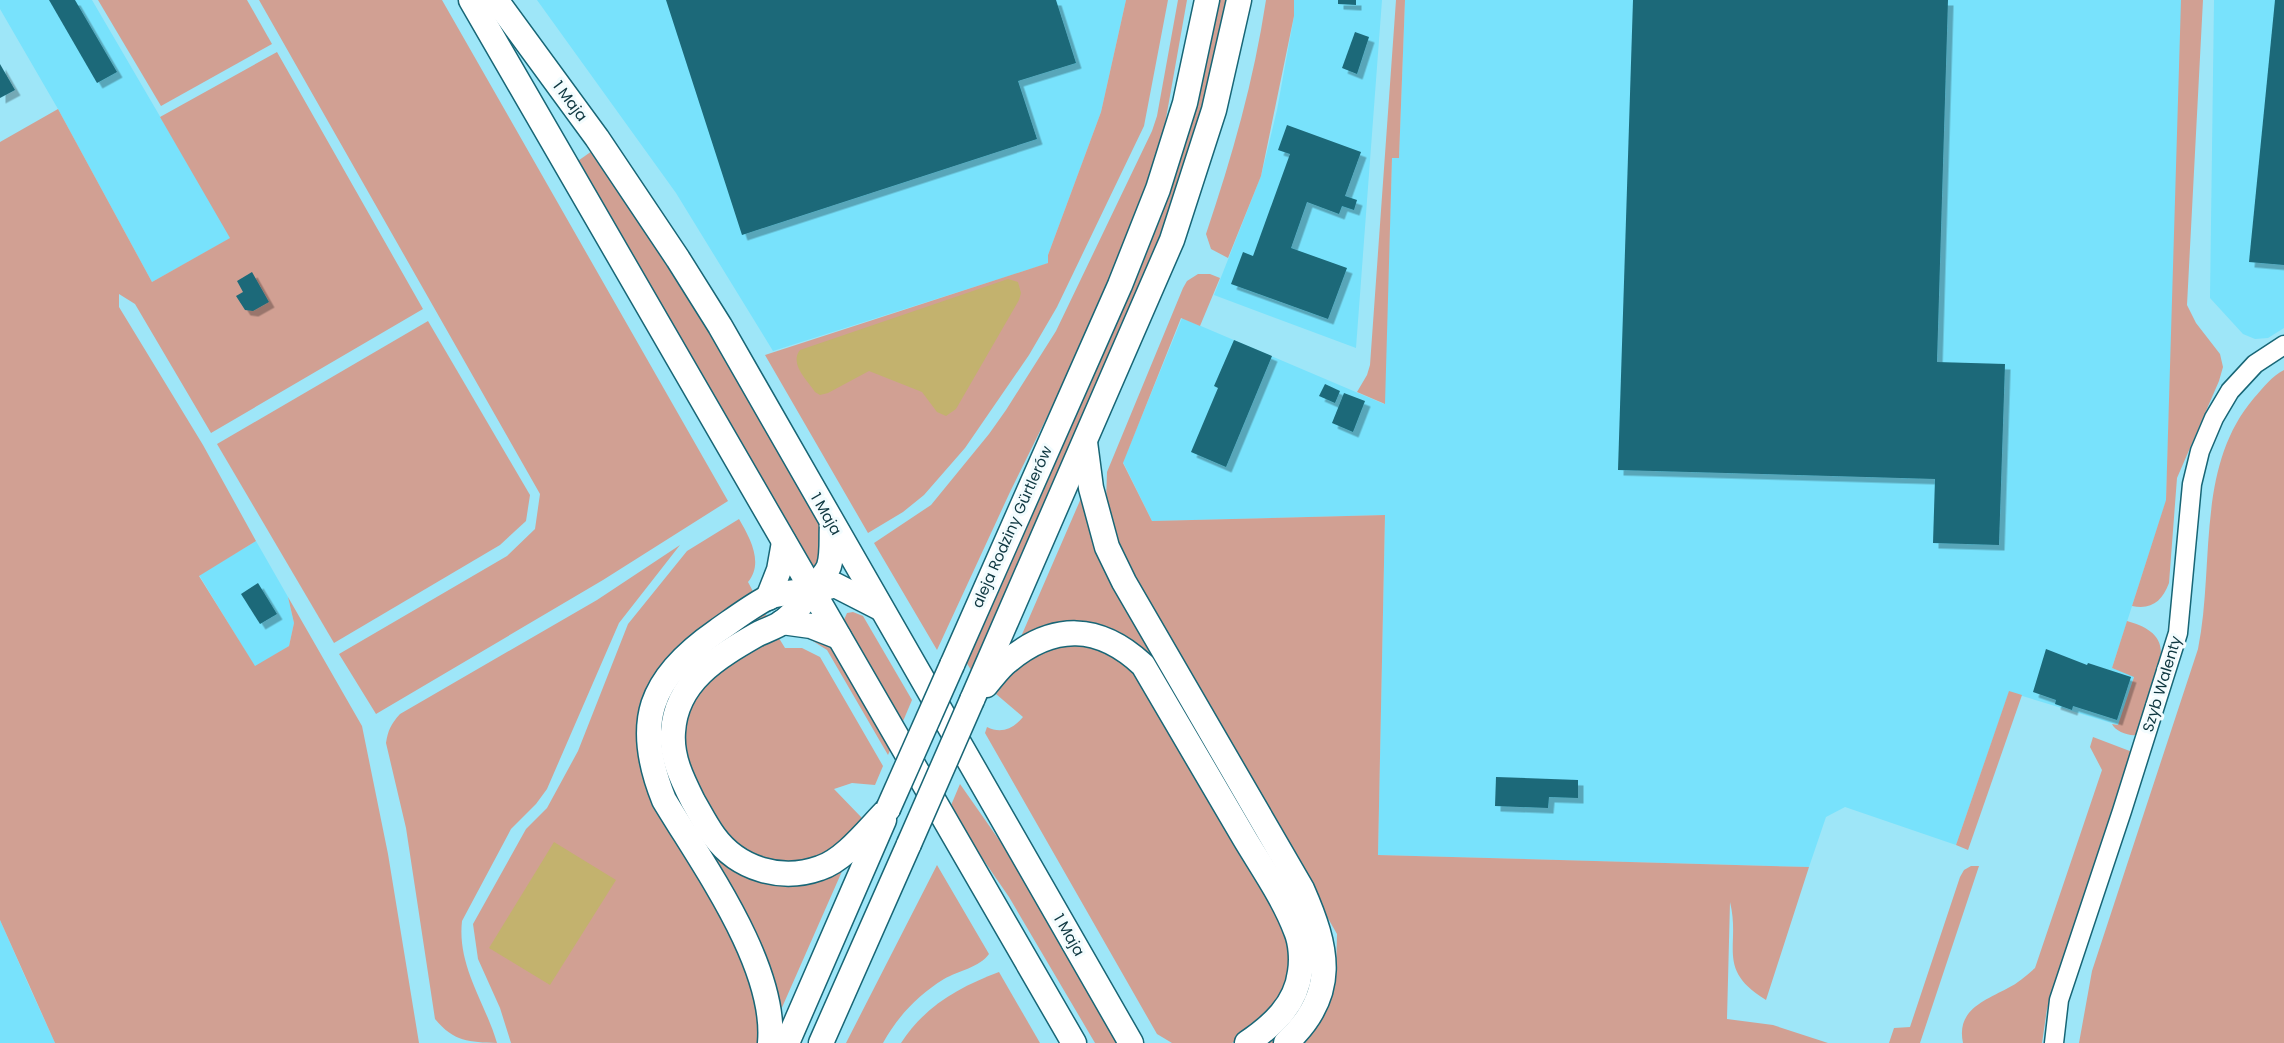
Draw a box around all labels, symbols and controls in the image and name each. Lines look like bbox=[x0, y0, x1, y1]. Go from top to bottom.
street label: 1 Maja bbox=[548, 76, 593, 125]
street label: aleja Rodziny Gürtlerów bbox=[966, 442, 1057, 611]
street label: 1 Maja bbox=[806, 489, 847, 539]
street label: Szyb Walenty bbox=[2137, 633, 2186, 734]
street label: 1 Maja bbox=[1049, 910, 1090, 960]

